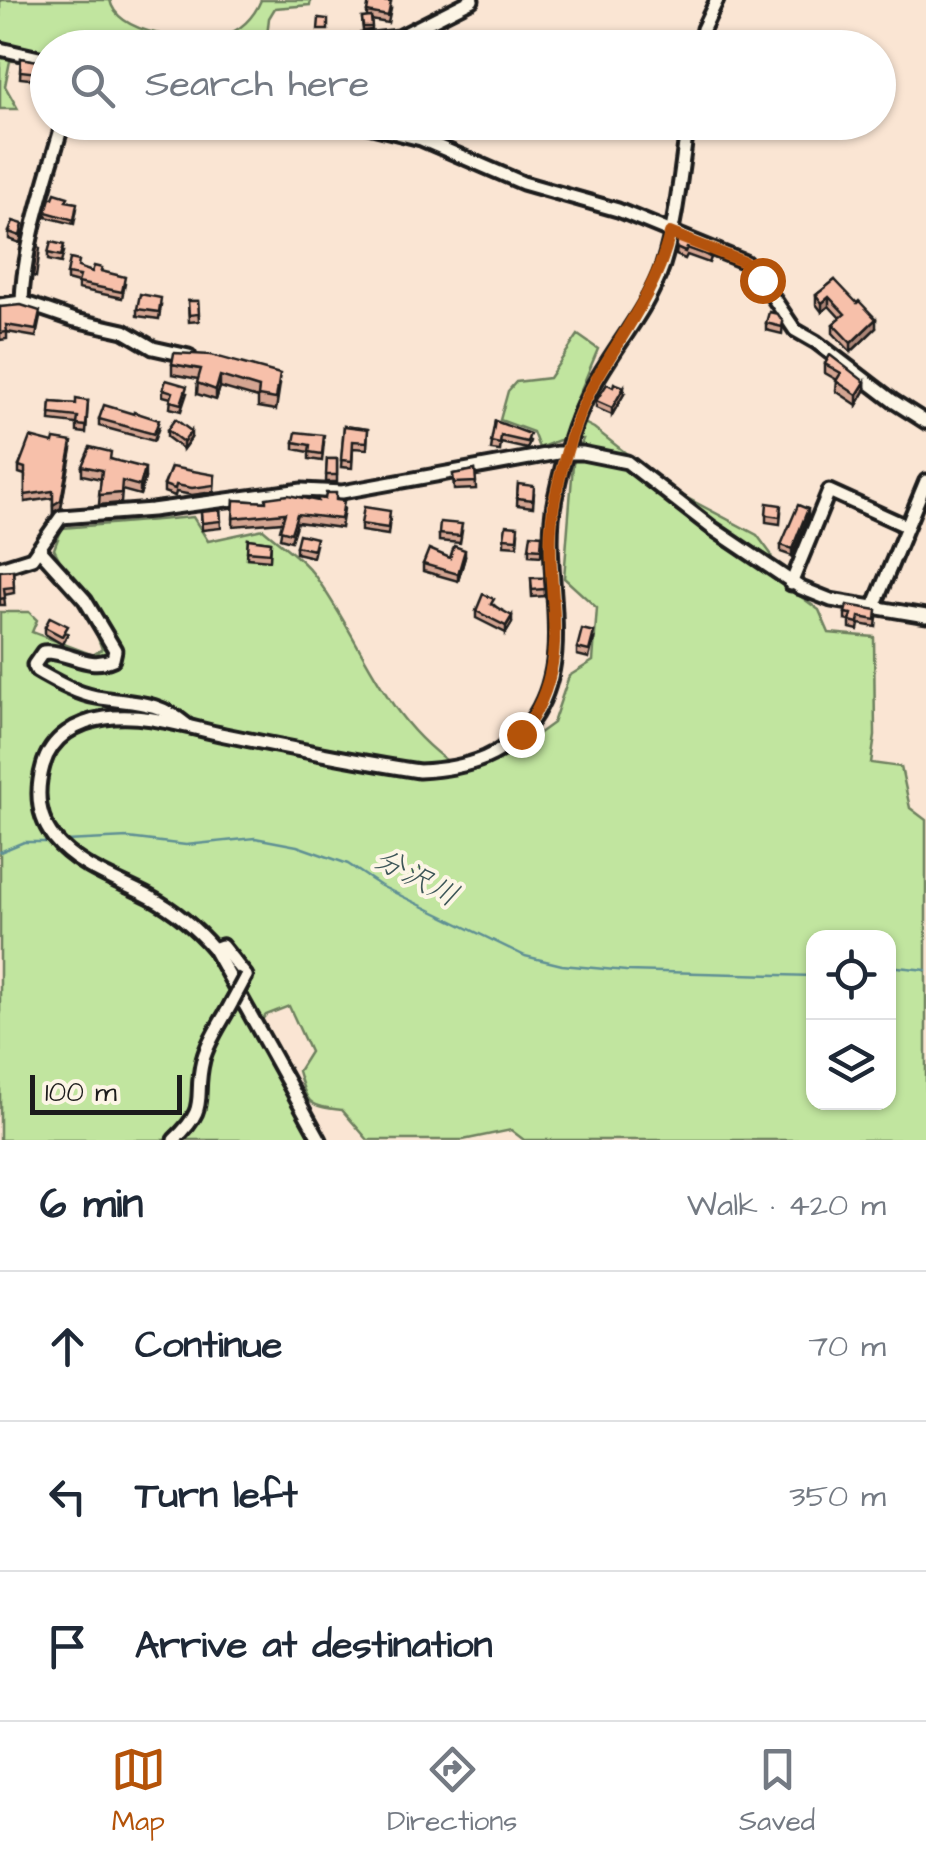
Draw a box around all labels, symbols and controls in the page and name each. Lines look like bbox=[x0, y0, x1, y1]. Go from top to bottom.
search box bbox=[30, 30, 896, 140]
icon: search bbox=[65, 58, 120, 113]
text: Search here bbox=[145, 59, 369, 111]
route start bbox=[740, 258, 786, 304]
route end bbox=[499, 712, 545, 758]
water label: 分沢川 bbox=[367, 838, 466, 918]
map controls bbox=[806, 930, 896, 1110]
button: locate bbox=[806, 930, 896, 1020]
button: layers bbox=[806, 1020, 896, 1110]
scale bar bbox=[30, 1070, 182, 1114]
text: 100 m bbox=[45, 1073, 117, 1112]
text: 6 min bbox=[40, 1176, 143, 1234]
text: Walk · 420 m bbox=[687, 1183, 886, 1228]
icon: ahead bbox=[40, 1319, 95, 1374]
text: Continue bbox=[135, 1320, 282, 1372]
text: 70 m bbox=[808, 1324, 886, 1369]
icon: left bbox=[40, 1469, 95, 1524]
text: Turn left bbox=[135, 1470, 298, 1522]
text: 350 m bbox=[789, 1474, 886, 1519]
icon: arrive bbox=[40, 1619, 95, 1674]
text: Arrive at destination bbox=[135, 1620, 492, 1672]
tab: Map bbox=[111, 1742, 166, 1841]
tab: Directions bbox=[387, 1742, 517, 1841]
tab: Saved bbox=[739, 1742, 815, 1841]

